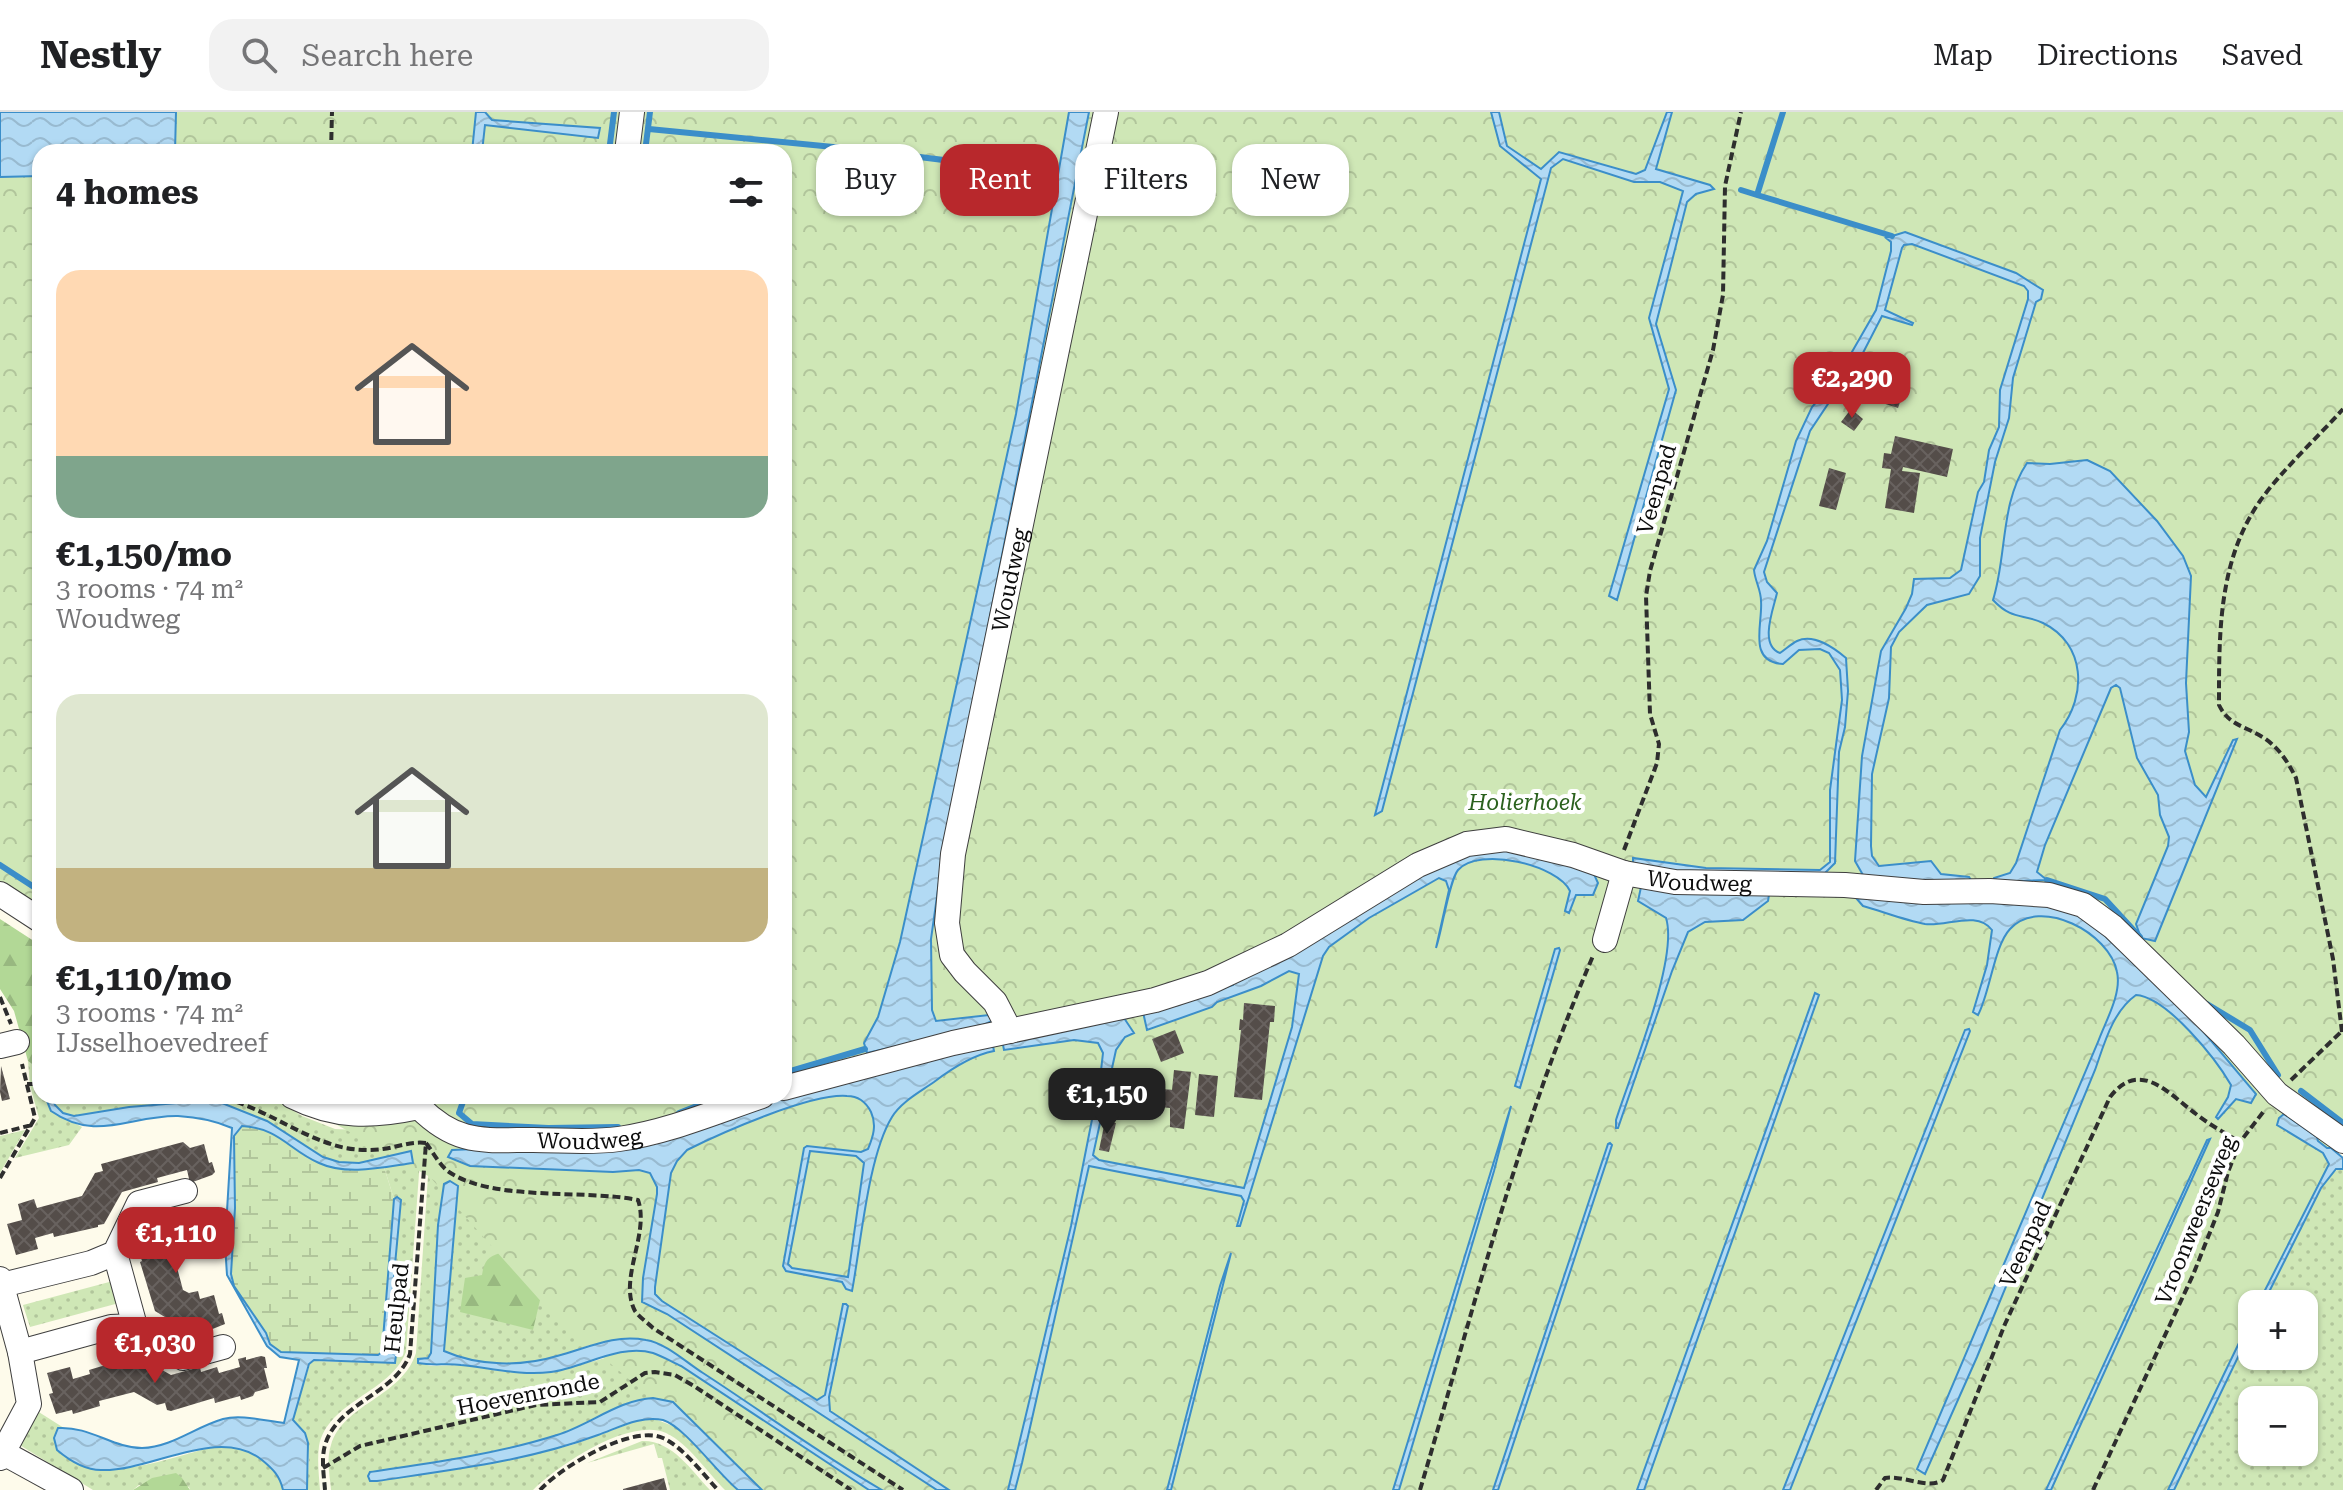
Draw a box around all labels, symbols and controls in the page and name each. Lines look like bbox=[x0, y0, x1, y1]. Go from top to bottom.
search box bbox=[209, 19, 769, 91]
text: Nestly bbox=[40, 33, 161, 77]
icon: search bbox=[237, 33, 281, 77]
text: Search here bbox=[301, 38, 473, 73]
text: Map bbox=[1933, 39, 1993, 72]
text: Directions bbox=[2037, 39, 2178, 72]
text: Saved bbox=[2222, 39, 2303, 72]
chip: Buy bbox=[816, 144, 924, 216]
chip: Rent bbox=[940, 144, 1059, 216]
chip: Filters bbox=[1075, 144, 1216, 216]
chip: New bbox=[1232, 144, 1349, 216]
icon: filters bbox=[724, 170, 768, 214]
text: 4 homes bbox=[56, 172, 199, 212]
icon: home bbox=[340, 322, 484, 466]
pin: €2,290 bbox=[1787, 352, 1917, 420]
text: €2,290 bbox=[1811, 363, 1893, 393]
street label: Veenpad bbox=[1632, 441, 1681, 537]
street label: Woudweg bbox=[987, 526, 1033, 634]
text: €1,150/mo bbox=[56, 534, 232, 574]
text: 3 rooms · 74 m² bbox=[56, 574, 243, 604]
text: Woudweg bbox=[56, 604, 180, 634]
icon: home bbox=[340, 746, 484, 890]
park label: Holierhoek bbox=[1467, 790, 1582, 815]
street label: Woudweg bbox=[1645, 865, 1753, 896]
text: €1,110/mo bbox=[56, 958, 232, 998]
text: 3 rooms · 74 m² bbox=[56, 998, 243, 1028]
text: IJsselhoevedreef bbox=[56, 1028, 268, 1058]
pin: €1,150 bbox=[1042, 1068, 1172, 1136]
text: €1,150 bbox=[1066, 1079, 1148, 1109]
street label: Woudweg bbox=[537, 1123, 645, 1154]
street label: Vroonweerseweg bbox=[2150, 1132, 2241, 1308]
street label: Veenpad bbox=[1995, 1197, 2056, 1291]
pin: €1,110 bbox=[111, 1207, 241, 1275]
text: €1,110 bbox=[135, 1218, 217, 1248]
street label: Heulpad bbox=[379, 1262, 414, 1354]
map controls bbox=[2238, 1290, 2318, 1466]
button: + bbox=[2238, 1290, 2318, 1370]
pin: €1,030 bbox=[90, 1317, 220, 1385]
text: €1,030 bbox=[114, 1328, 196, 1358]
street label: Hoevenronde bbox=[455, 1368, 602, 1421]
button: − bbox=[2238, 1386, 2318, 1466]

